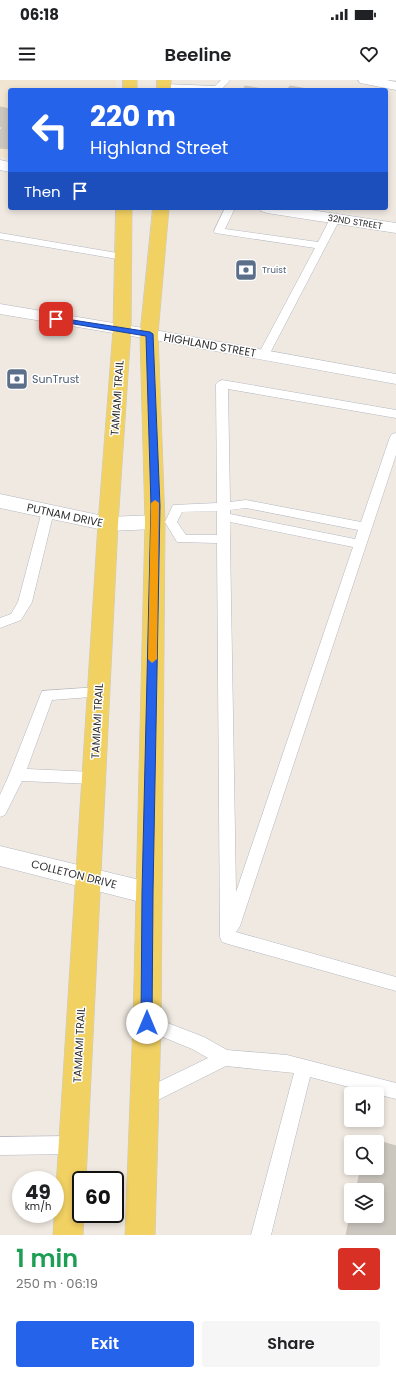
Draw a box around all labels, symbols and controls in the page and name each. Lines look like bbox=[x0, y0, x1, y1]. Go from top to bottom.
text: 06:18 bbox=[20, 4, 59, 25]
text: Beeline bbox=[165, 42, 231, 67]
icon: menu bbox=[16, 43, 38, 65]
icon: heart bbox=[358, 43, 380, 65]
text: 220 m bbox=[90, 97, 176, 136]
icon: left bbox=[24, 104, 76, 156]
text: Highland Street bbox=[90, 135, 228, 160]
icon: arrive bbox=[69, 180, 91, 202]
text: Then bbox=[24, 181, 61, 202]
street label: 32ND STREET bbox=[327, 212, 383, 232]
bank icon: Truist bbox=[233, 257, 259, 283]
place label: Truist bbox=[262, 264, 286, 276]
pin bbox=[39, 302, 73, 336]
icon: arrive bbox=[45, 308, 67, 330]
street label: HIGHLAND STREET bbox=[163, 329, 257, 361]
street label: TAMIAMI TRAIL bbox=[106, 360, 128, 436]
bank icon: SunTrust bbox=[4, 366, 30, 392]
place label: SunTrust bbox=[32, 371, 79, 387]
street label: PUTNAM DRIVE bbox=[25, 499, 105, 531]
street label: TAMIAMI TRAIL bbox=[87, 683, 107, 759]
street label: COLLETON DRIVE bbox=[29, 856, 119, 892]
position arrow bbox=[126, 1002, 168, 1044]
street label: TAMIAMI TRAIL bbox=[69, 1007, 89, 1083]
map controls bbox=[344, 1087, 384, 1223]
button: sound bbox=[344, 1087, 384, 1127]
button: search bbox=[344, 1135, 384, 1175]
speed limit sign: 60 bbox=[72, 1171, 124, 1223]
text: 49 bbox=[25, 1178, 51, 1206]
button: layers bbox=[344, 1183, 384, 1223]
text: km/h bbox=[25, 1199, 51, 1214]
text: 1 min bbox=[16, 1242, 78, 1275]
button: close bbox=[338, 1248, 380, 1290]
text: 250 m · 06:19 bbox=[16, 1274, 98, 1293]
button: Exit bbox=[16, 1321, 194, 1367]
button: Share bbox=[202, 1321, 380, 1367]

